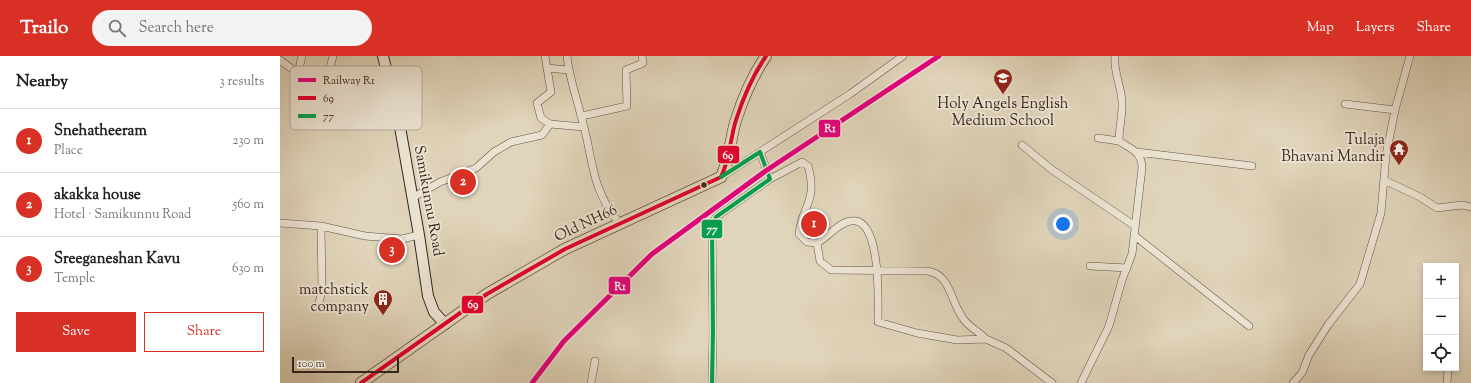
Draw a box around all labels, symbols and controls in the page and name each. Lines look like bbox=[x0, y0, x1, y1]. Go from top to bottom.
search box bbox=[92, 10, 372, 46]
text: Trailo bbox=[20, 15, 68, 42]
icon: search bbox=[106, 17, 128, 39]
text: Search here bbox=[138, 18, 214, 39]
text: Map bbox=[1307, 18, 1334, 38]
text: Layers bbox=[1356, 18, 1394, 38]
text: Share bbox=[1416, 18, 1451, 38]
legend bbox=[290, 66, 422, 130]
school or university icon: Holy Angels English Medium School bbox=[992, 67, 1014, 95]
text: Nearby bbox=[16, 70, 68, 94]
text: 3 results bbox=[219, 73, 264, 91]
text: Railway R1 bbox=[323, 73, 375, 89]
text: 69 bbox=[323, 91, 334, 107]
place label: Holy Angels English Medium School bbox=[937, 94, 1069, 132]
text: 77 bbox=[323, 109, 335, 125]
line badge: R1 bbox=[818, 119, 841, 138]
text: Snehatheeram bbox=[54, 121, 147, 142]
text: R1 bbox=[823, 121, 836, 137]
place label: Tulaja Bhavani Mandir bbox=[1281, 130, 1385, 168]
text: 1 bbox=[27, 132, 31, 150]
text: 230 m bbox=[232, 132, 264, 150]
temple icon: Tulaja Bhavani Mandir bbox=[1388, 138, 1410, 166]
text: Place bbox=[54, 142, 83, 160]
street label: Samikunnu Road bbox=[408, 144, 448, 259]
line badge: 69 bbox=[717, 145, 740, 164]
text: 69 bbox=[723, 148, 734, 164]
pin: 2 bbox=[450, 167, 476, 197]
unlabelled marker bbox=[699, 180, 709, 190]
text: akakka house bbox=[54, 185, 141, 206]
text: 2 bbox=[26, 196, 32, 214]
text: 560 m bbox=[233, 196, 264, 214]
street label: Old NH66 bbox=[551, 200, 621, 248]
text: Hotel · Samikunnu Road bbox=[54, 206, 191, 224]
pin: 1 bbox=[801, 209, 827, 239]
your location bbox=[1053, 214, 1073, 234]
line badge: 77 bbox=[701, 219, 723, 239]
text: 77 bbox=[706, 222, 718, 238]
pin: 3 bbox=[379, 235, 405, 265]
text: Sreeganeshan Kavu bbox=[54, 249, 180, 270]
text: 3 bbox=[26, 260, 32, 278]
text: 630 m bbox=[232, 260, 264, 278]
map controls bbox=[1423, 263, 1459, 371]
button: + bbox=[1423, 263, 1459, 299]
text: Temple bbox=[54, 270, 95, 288]
line badge: R1 bbox=[608, 276, 631, 295]
text: R1 bbox=[613, 279, 626, 295]
place label: matchstick company bbox=[299, 280, 370, 318]
building icon: matchstick company bbox=[372, 288, 394, 316]
line badge: 69 bbox=[461, 295, 484, 314]
text: 69 bbox=[468, 297, 479, 313]
button: − bbox=[1423, 299, 1459, 335]
button: Save bbox=[16, 312, 136, 352]
button: Share bbox=[144, 312, 264, 352]
button: locate bbox=[1423, 335, 1459, 371]
scale bar bbox=[292, 355, 399, 374]
text: 100 m bbox=[298, 356, 325, 372]

